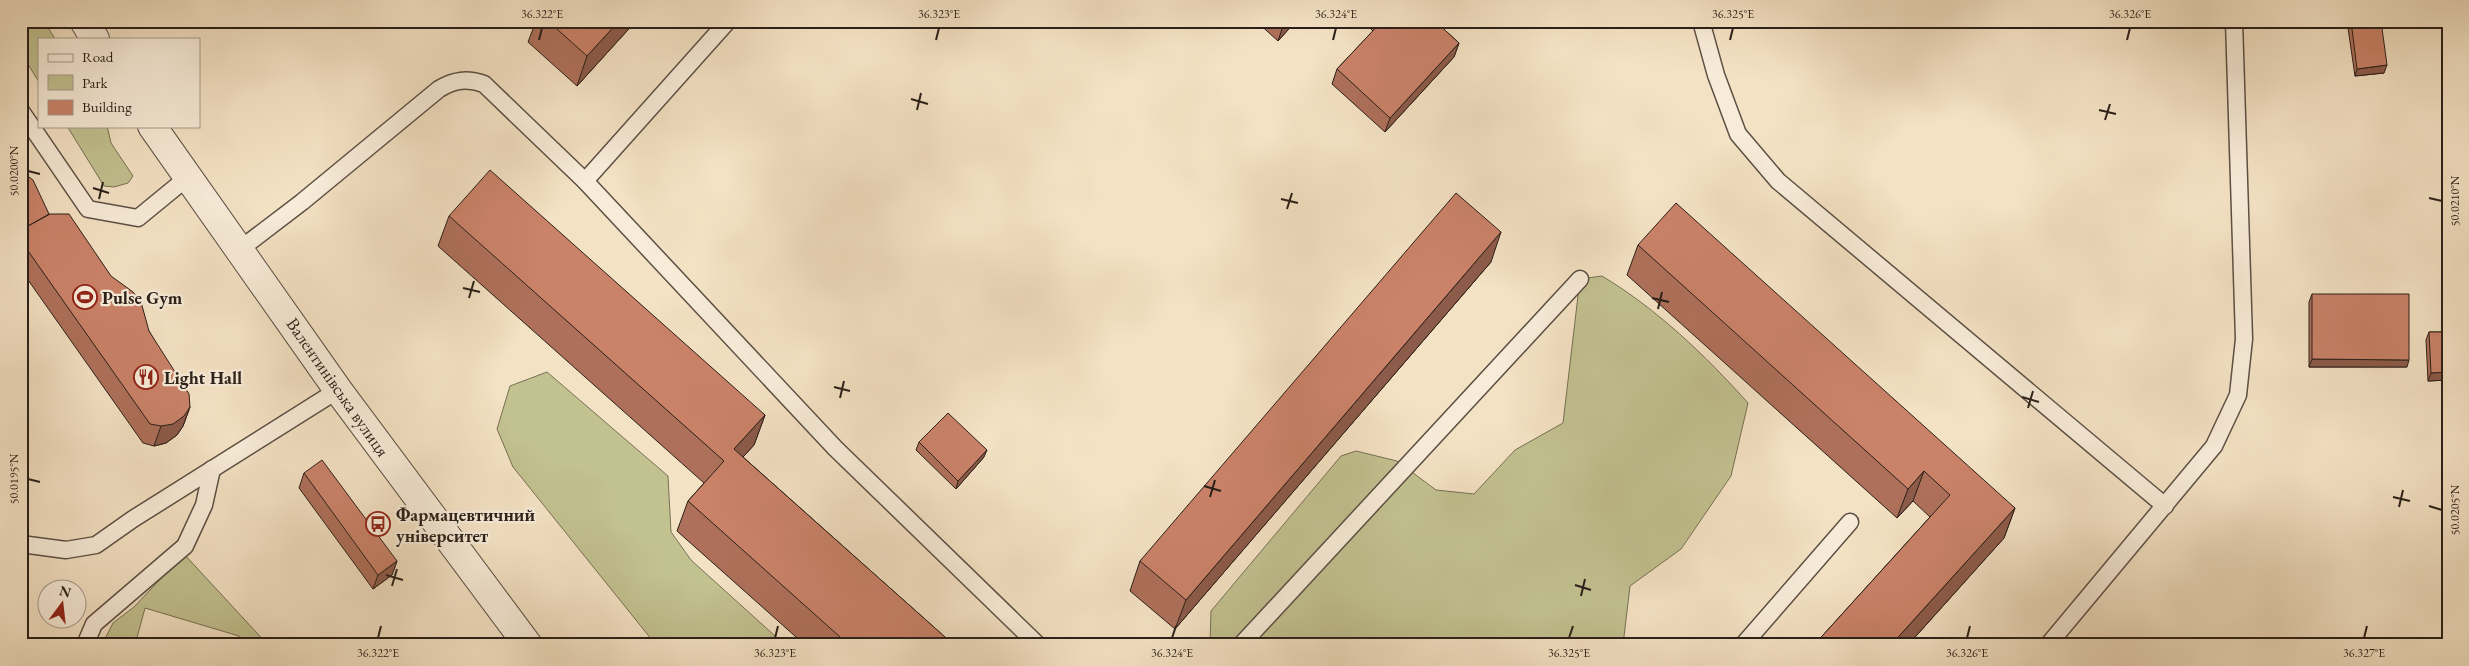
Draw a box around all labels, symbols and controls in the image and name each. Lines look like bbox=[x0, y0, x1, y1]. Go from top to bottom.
text: 36.322°E bbox=[521, 6, 563, 22]
text: 36.323°E bbox=[918, 6, 960, 22]
text: 36.324°E bbox=[1315, 6, 1357, 22]
text: 36.325°E bbox=[1712, 6, 1754, 22]
text: 36.326°E bbox=[2109, 6, 2151, 22]
legend bbox=[38, 38, 200, 128]
text: Road bbox=[82, 47, 114, 66]
text: Park bbox=[82, 73, 109, 92]
text: Building bbox=[82, 97, 132, 116]
text: 50.0200°N bbox=[6, 145, 22, 196]
text: 50.0210°N bbox=[2447, 175, 2463, 226]
sports icon: Pulse Gym bbox=[72, 284, 98, 310]
place label: Pulse Gym bbox=[102, 286, 183, 309]
street label: Валентинівська вулиця bbox=[281, 313, 395, 461]
restaurant icon: Light Hall bbox=[133, 364, 159, 390]
place label: Light Hall bbox=[164, 366, 242, 389]
text: 50.0195°N bbox=[6, 453, 22, 504]
text: 50.0205°N bbox=[2447, 484, 2463, 535]
place label: Фармацевтичний університет bbox=[396, 503, 535, 547]
bus stop icon: Фармацевтичний університет bbox=[365, 511, 391, 537]
north arrow bbox=[38, 578, 88, 628]
text: N bbox=[58, 581, 74, 602]
text: 36.322°E bbox=[357, 645, 399, 661]
text: 36.323°E bbox=[754, 645, 796, 661]
text: 36.324°E bbox=[1151, 645, 1193, 661]
text: 36.325°E bbox=[1548, 645, 1590, 661]
text: 36.326°E bbox=[1946, 645, 1988, 661]
text: 36.327°E bbox=[2343, 645, 2385, 661]

